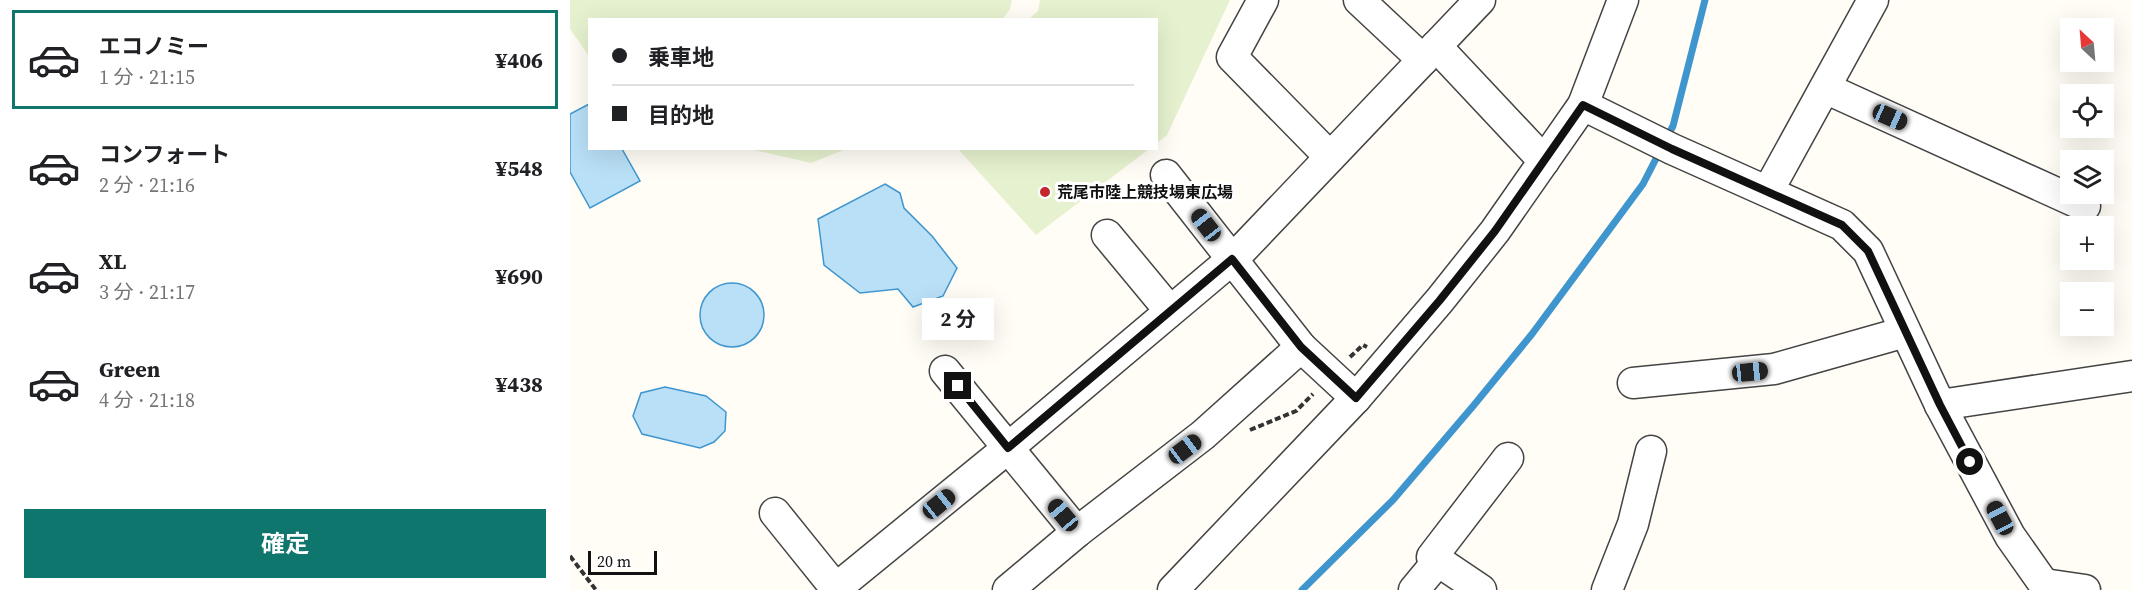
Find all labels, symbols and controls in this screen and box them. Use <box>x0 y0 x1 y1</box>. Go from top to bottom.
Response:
north arrow <box>2060 18 2114 72</box>
map controls <box>2060 18 2114 336</box>
text: エコノミー <box>99 31 209 61</box>
icon: car <box>27 33 81 87</box>
text: 乗車地 <box>648 42 714 72</box>
text: ¥406 <box>495 45 543 75</box>
text: 1 分 · 21:15 <box>99 63 195 91</box>
button: locate <box>2060 84 2114 138</box>
text: 目的地 <box>648 100 714 130</box>
car <box>1870 101 1910 133</box>
text: コンフォート <box>99 139 230 169</box>
icon: car <box>27 141 81 195</box>
button: layers <box>2060 150 2114 204</box>
text: ¥548 <box>495 153 543 183</box>
text: 2 分 · 21:16 <box>99 171 195 199</box>
place label: 荒尾市陸上競技場東広場 <box>1057 181 1233 203</box>
marker: 荒尾市陸上競技場東広場 <box>1038 185 1052 199</box>
car <box>1188 205 1224 245</box>
button: + <box>2060 216 2114 270</box>
text: XL <box>99 246 126 276</box>
icon: car <box>27 249 81 303</box>
text: ¥690 <box>495 261 543 291</box>
text: 3 分 · 21:17 <box>99 278 195 306</box>
button: − <box>2060 282 2114 336</box>
callout: 2 分 <box>922 299 994 341</box>
text: 2 分 <box>940 305 976 333</box>
text: Green <box>99 354 160 384</box>
icon: car <box>27 357 81 411</box>
car <box>1731 361 1769 383</box>
text: ¥438 <box>495 369 543 399</box>
route end <box>944 372 971 399</box>
text: 4 分 · 21:18 <box>99 386 195 414</box>
car <box>1165 431 1205 467</box>
route start <box>1956 448 1983 475</box>
car <box>919 486 959 522</box>
car <box>1045 495 1081 535</box>
car <box>1984 498 2016 538</box>
button: 確定 <box>24 509 546 578</box>
scale bar <box>588 548 657 576</box>
text: 20 m <box>597 550 631 572</box>

